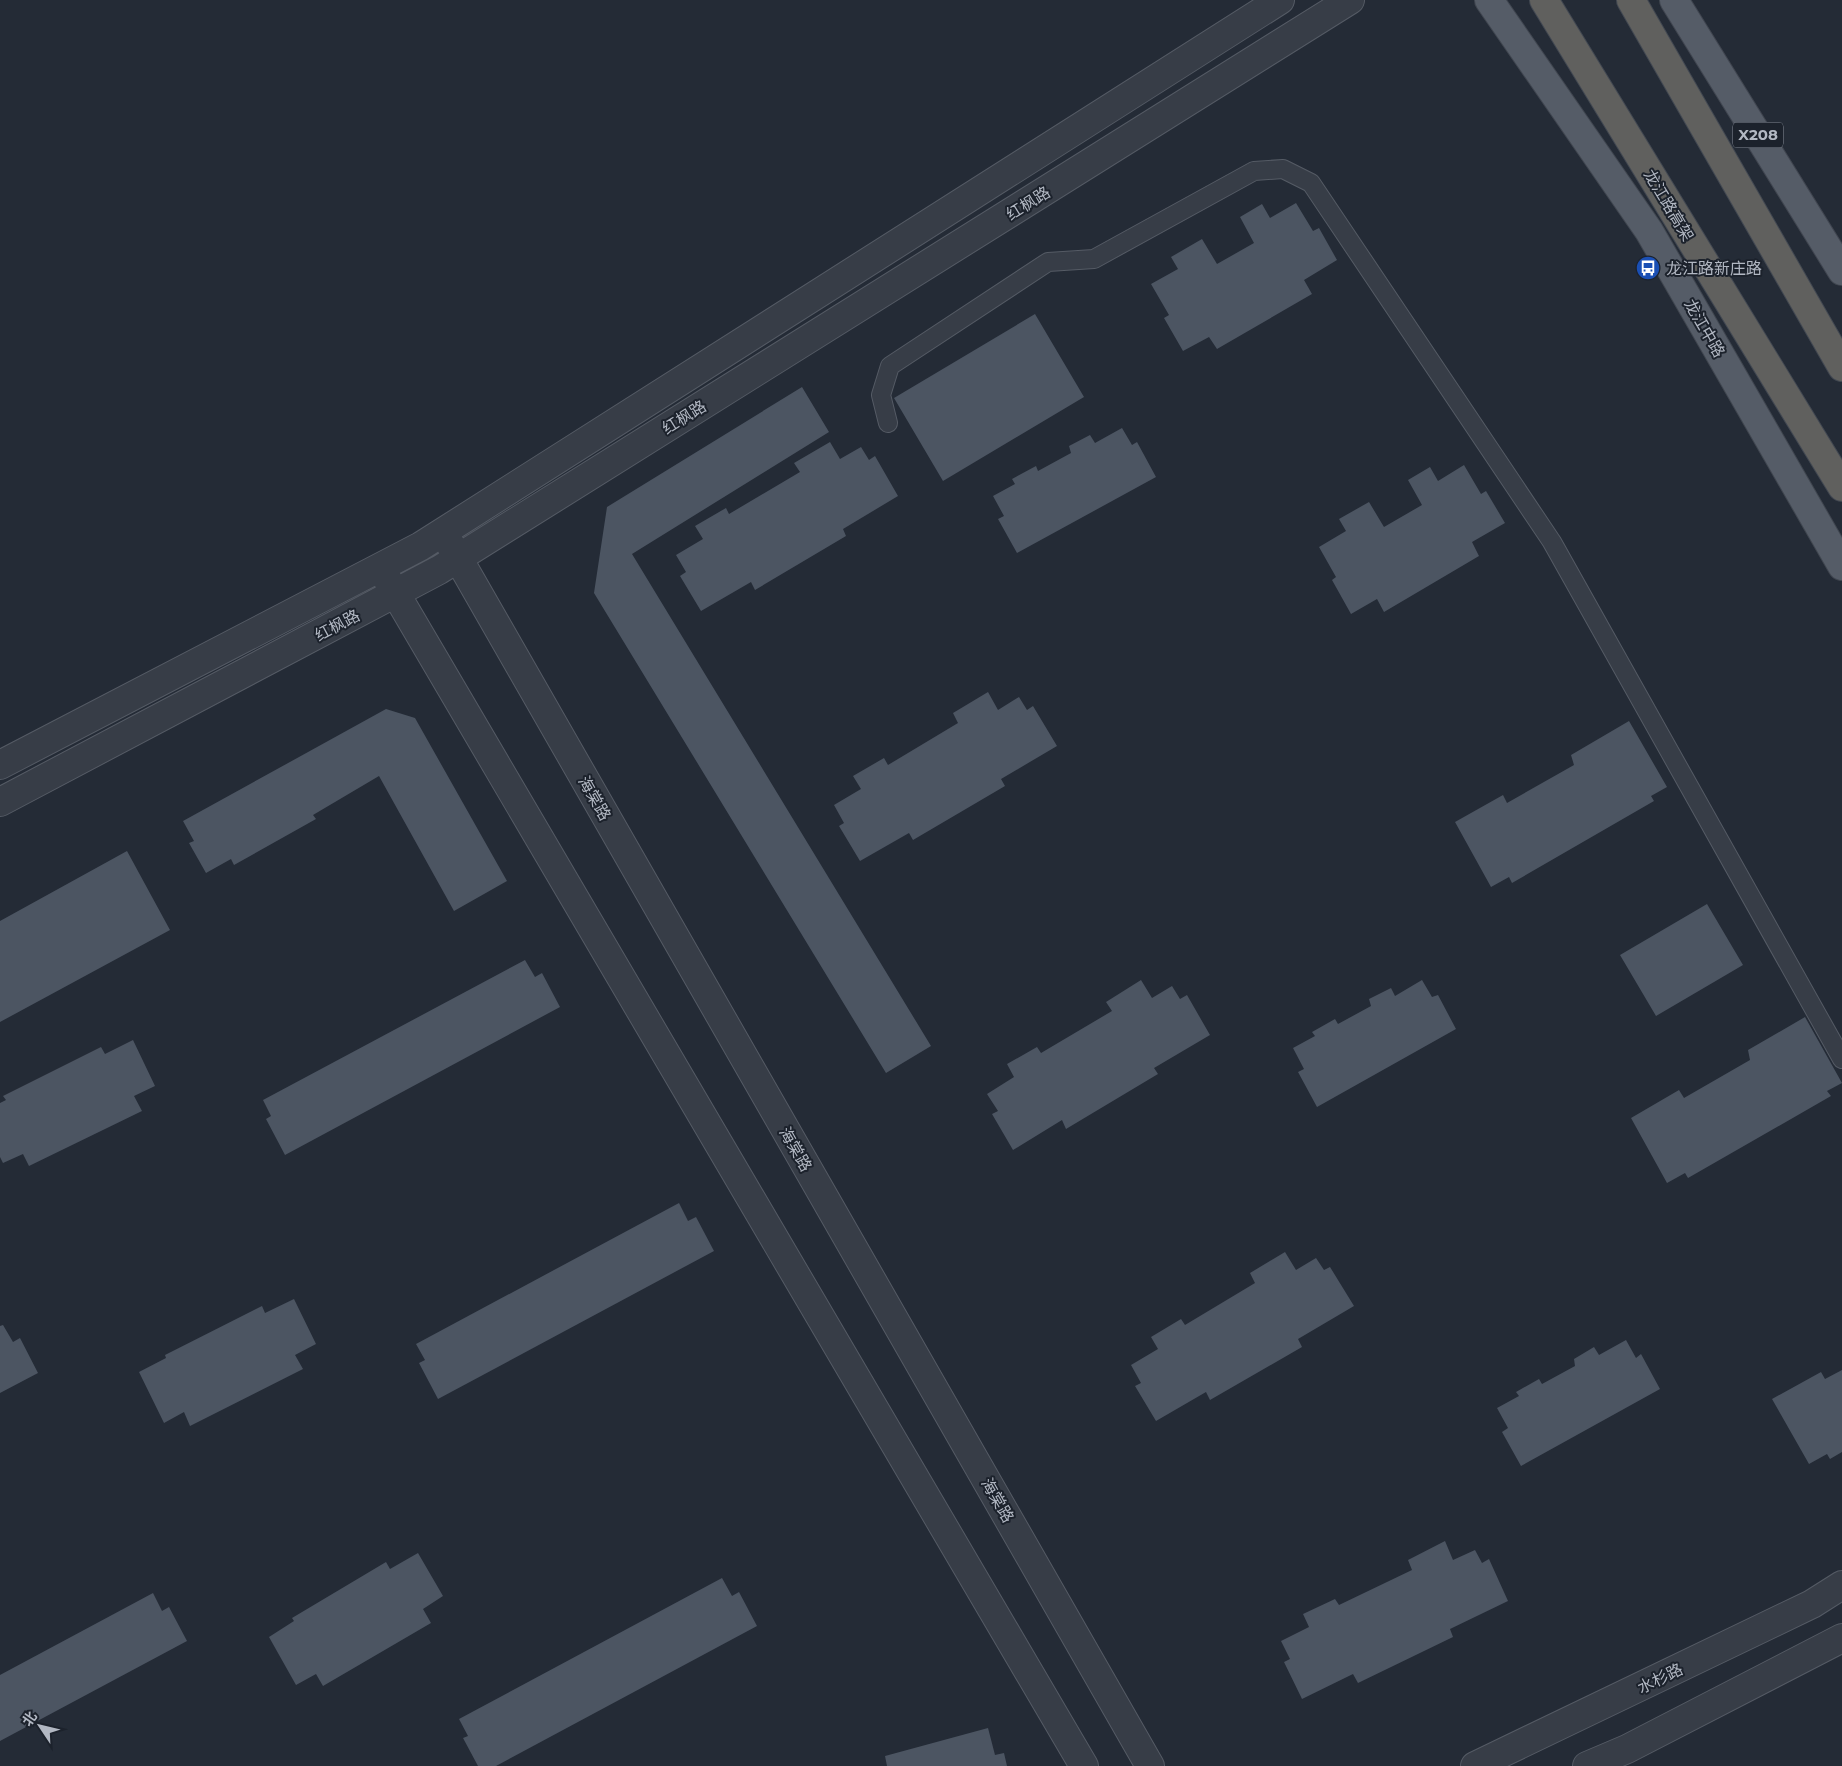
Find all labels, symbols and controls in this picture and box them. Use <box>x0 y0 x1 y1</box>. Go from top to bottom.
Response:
road number: X208 <box>1733 122 1783 148</box>
street label: 龙江路高架 <box>1640 166 1697 244</box>
street label: 红枫路 <box>1003 183 1054 224</box>
bus stop icon: 龙江路新庄路 <box>1635 255 1661 281</box>
place label: 龙江路新庄路 <box>1666 259 1762 278</box>
street label: 龙江中路 <box>1680 296 1729 361</box>
street label: 红枫路 <box>659 397 710 438</box>
street label: 红枫路 <box>312 606 363 645</box>
street label: 海棠路 <box>574 773 615 824</box>
street label: 海棠路 <box>775 1124 816 1175</box>
street label: 海棠路 <box>977 1475 1018 1526</box>
street label: 水杉路 <box>1634 1659 1686 1698</box>
north arrow <box>15 1701 65 1751</box>
text: 北 <box>18 1708 41 1729</box>

